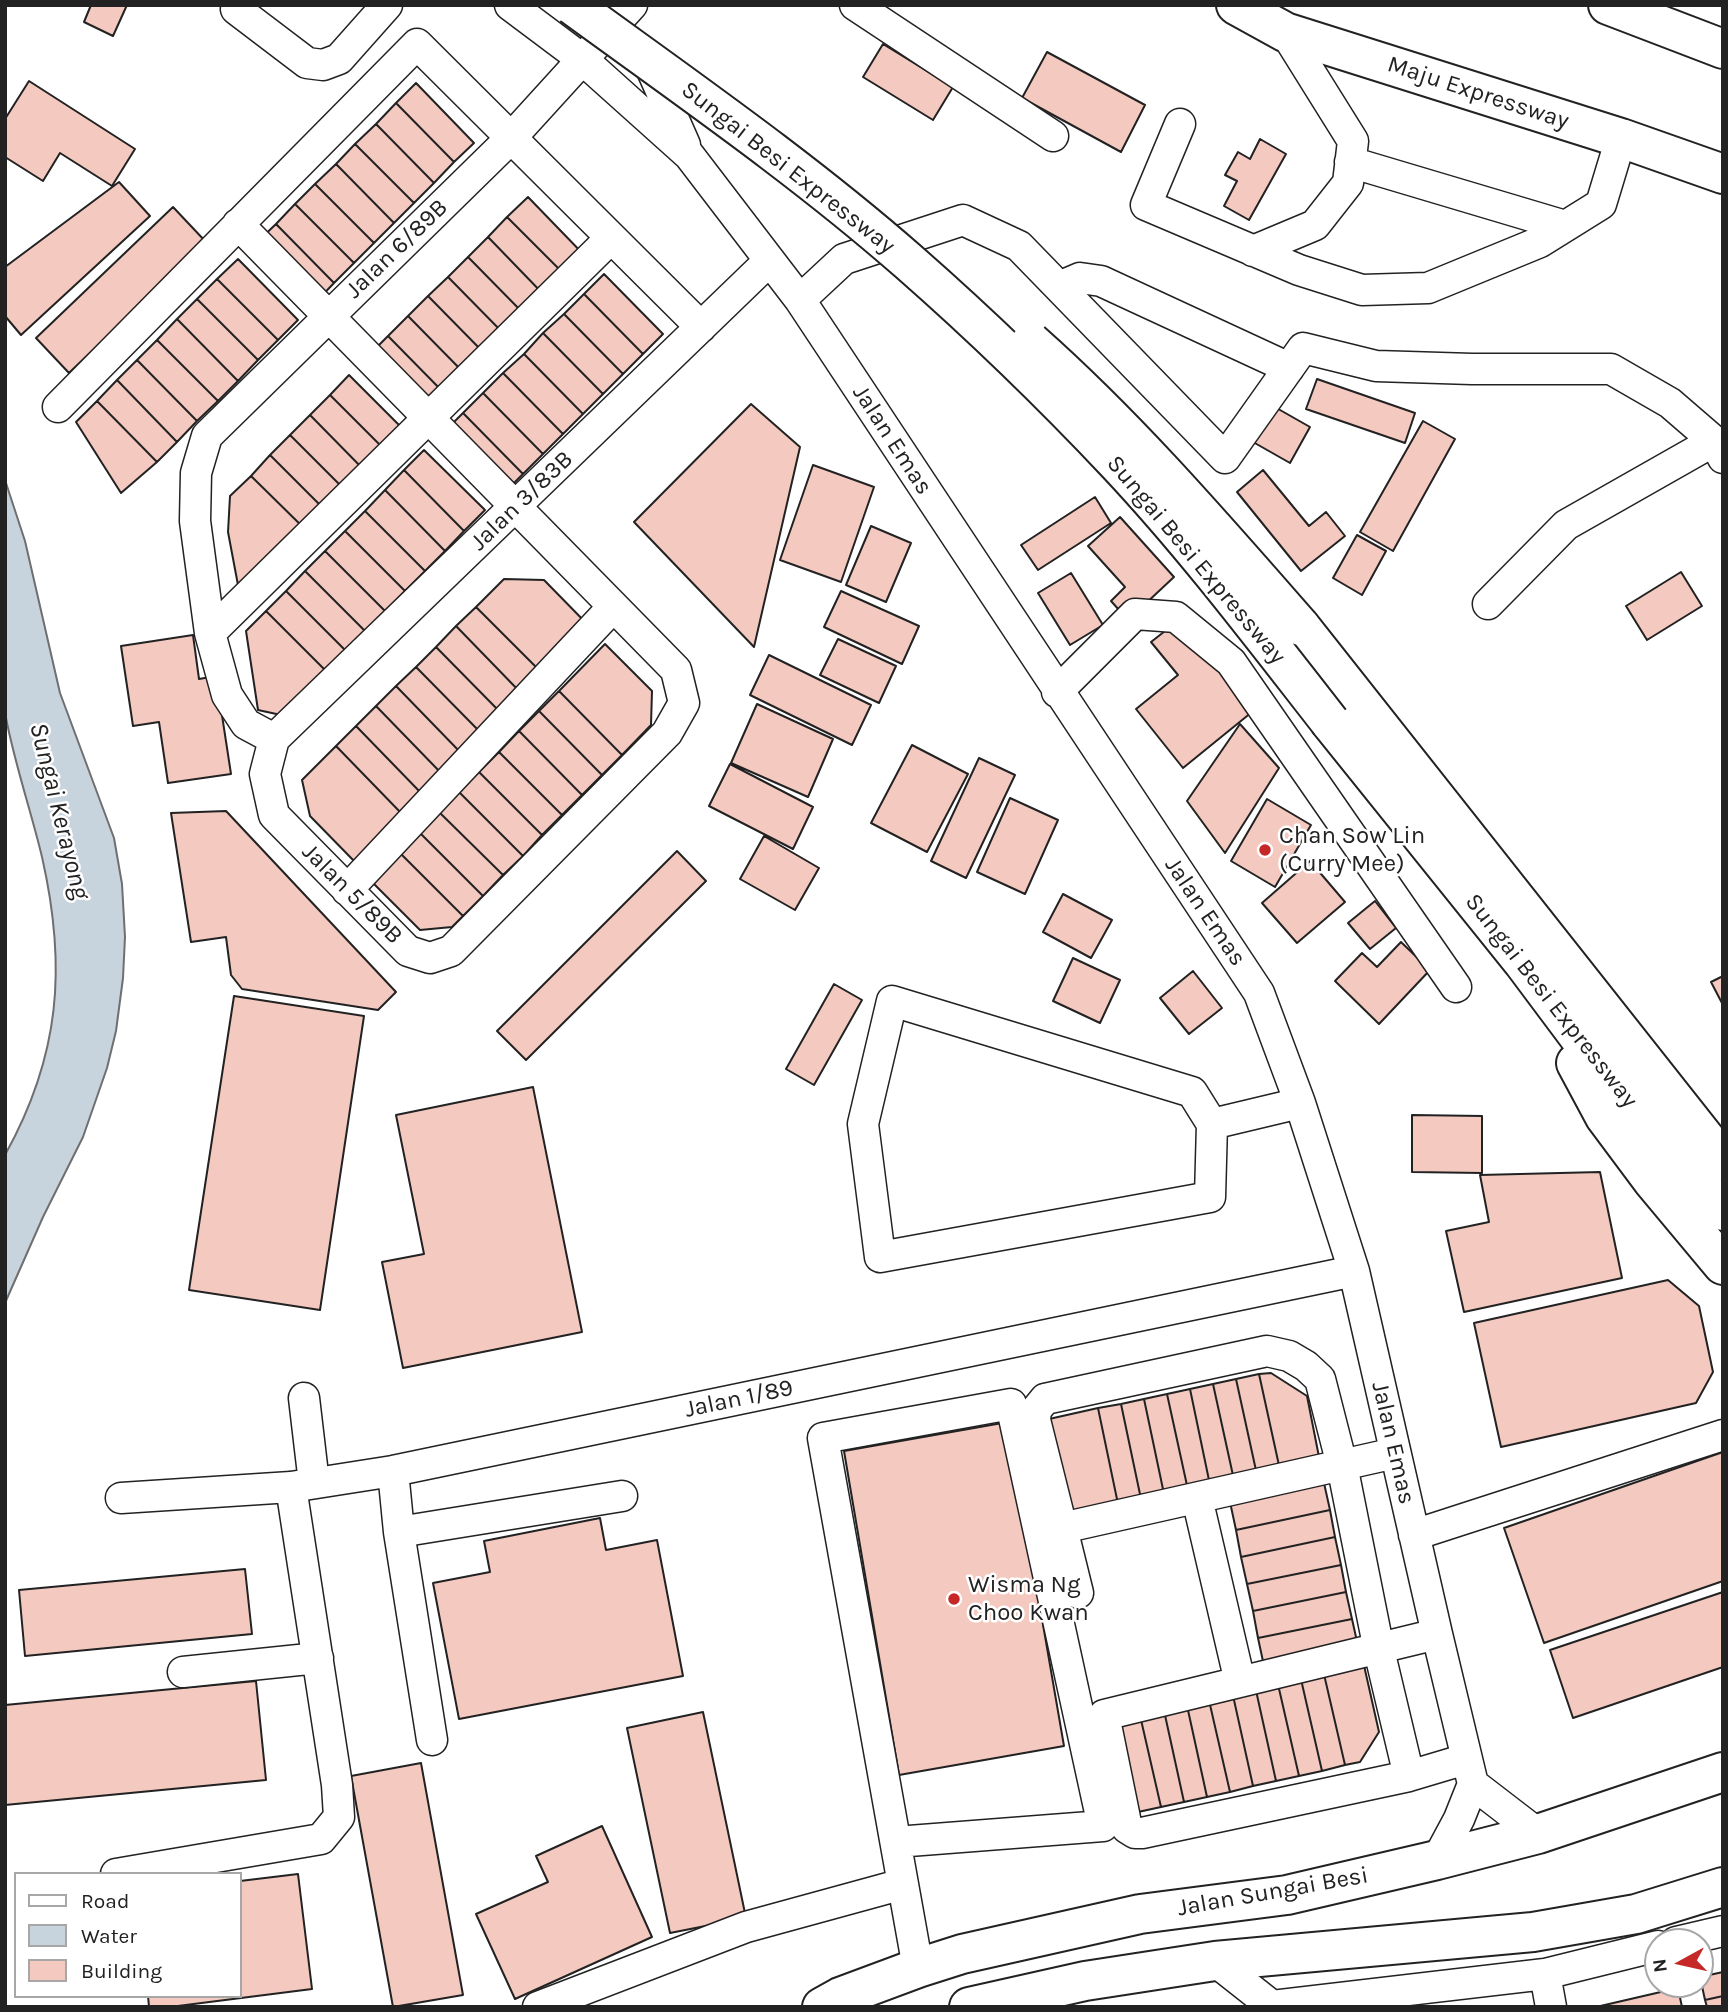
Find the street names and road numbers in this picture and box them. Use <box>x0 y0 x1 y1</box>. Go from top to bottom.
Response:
street label: Maju Expressway <box>1384 50 1572 136</box>
street label: Sungai Besi Expressway <box>675 75 901 261</box>
street label: Jalan 6/89B <box>340 193 454 305</box>
street label: Jalan Emas <box>846 380 938 500</box>
street label: Jalan 3/83B <box>465 445 579 557</box>
street label: Sungai Besi Expressway <box>1100 450 1292 670</box>
street label: Jalan 5/89B <box>296 838 408 950</box>
street label: Jalan Emas <box>1158 852 1252 972</box>
street label: Sungai Besi Expressway <box>1458 888 1644 1114</box>
street label: Jalan 1/89 <box>682 1373 796 1425</box>
street label: Jalan Emas <box>1365 1379 1421 1507</box>
street label: Jalan Sungai Besi <box>1175 1861 1371 1923</box>

